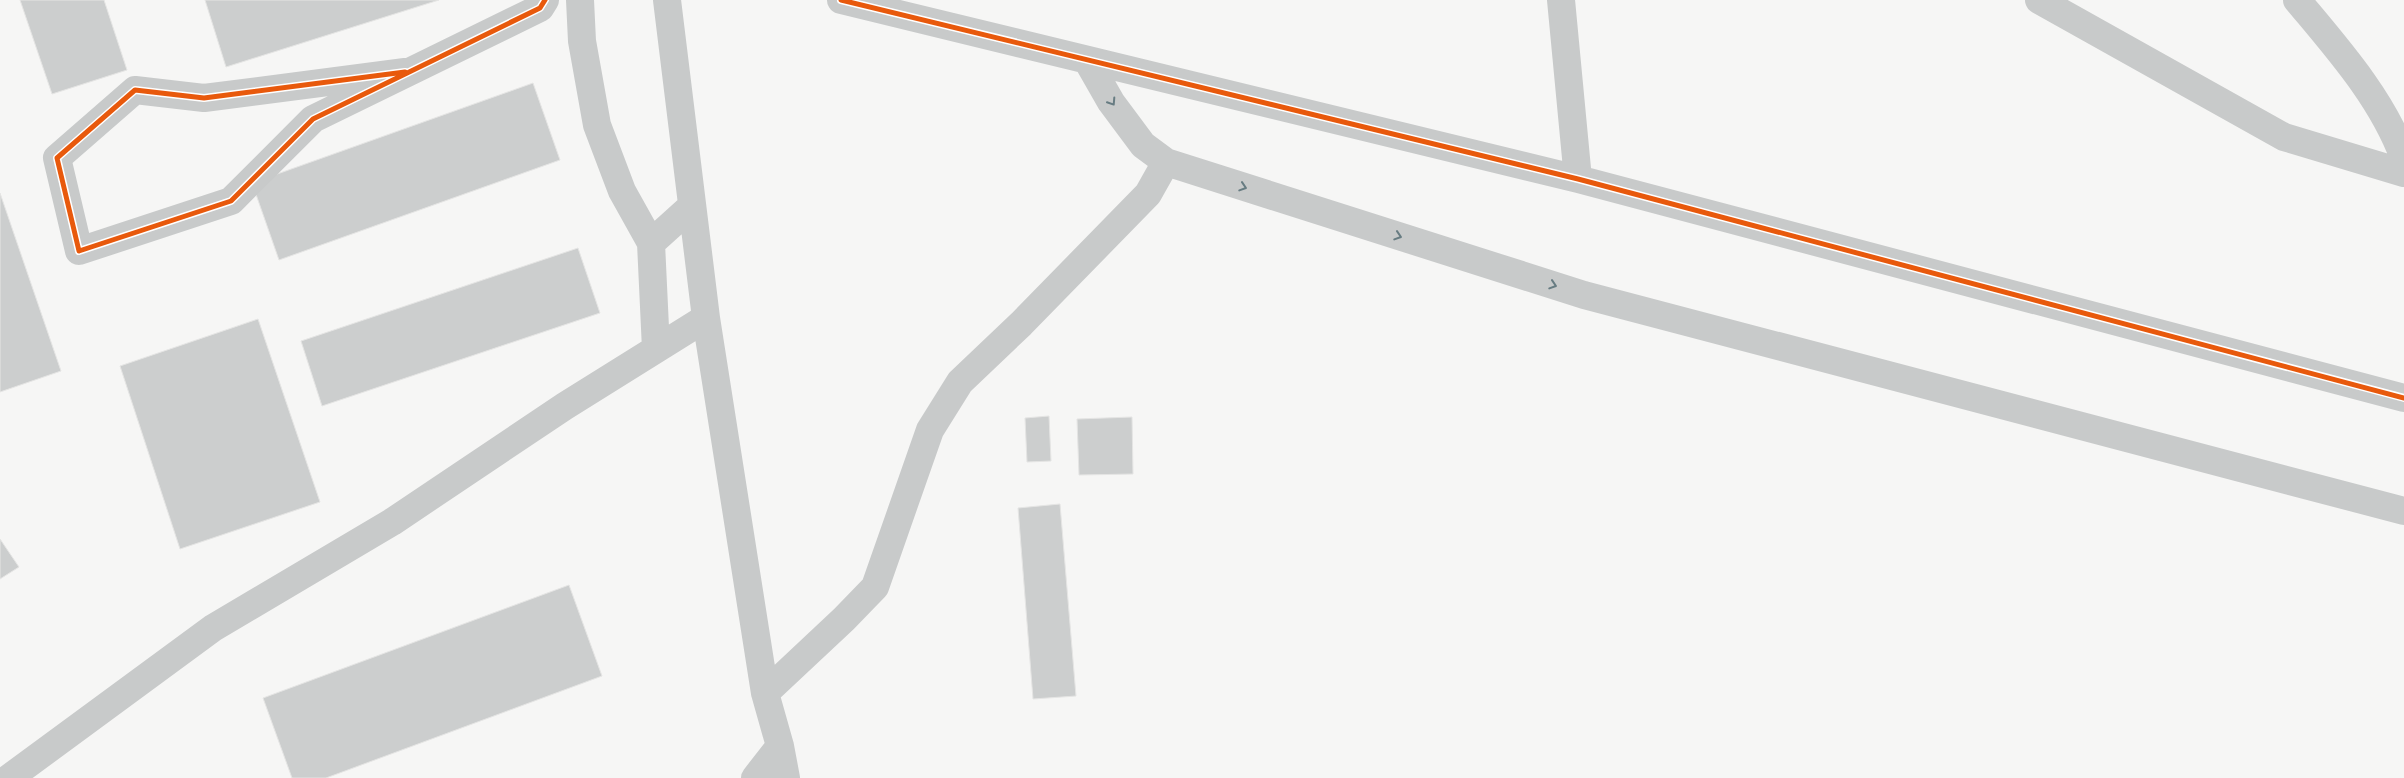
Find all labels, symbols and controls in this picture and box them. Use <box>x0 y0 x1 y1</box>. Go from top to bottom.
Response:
one-way arrow <box>1106 96 1115 106</box>
one-way arrow <box>1238 181 1247 191</box>
one-way arrow <box>1393 230 1401 240</box>
one-way arrow <box>1548 280 1556 290</box>

